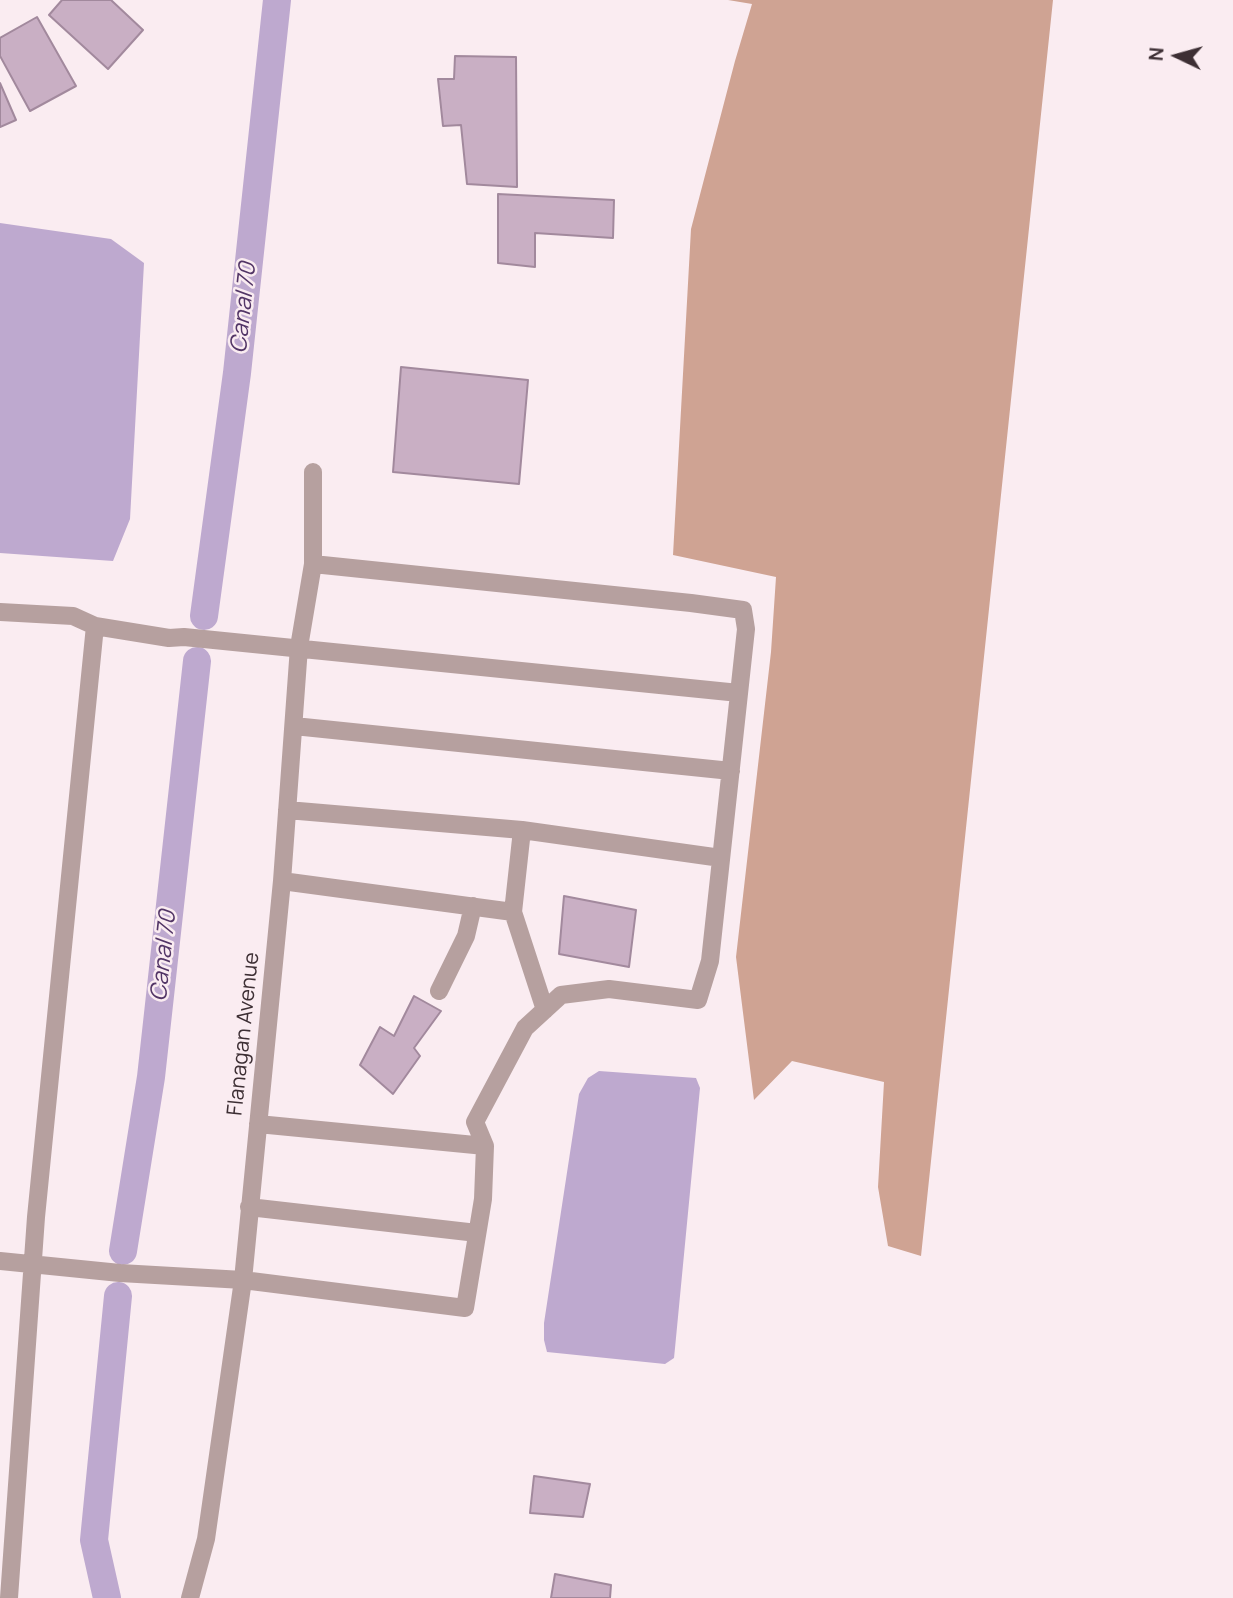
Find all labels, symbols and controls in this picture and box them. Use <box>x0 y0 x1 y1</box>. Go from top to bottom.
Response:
north arrow <box>1142 21 1212 91</box>
text: N <box>1143 46 1170 62</box>
water label: Canal 70 <box>226 261 262 355</box>
water label: Canal 70 <box>146 909 182 1003</box>
street label: Flanagan Avenue <box>223 951 265 1117</box>

